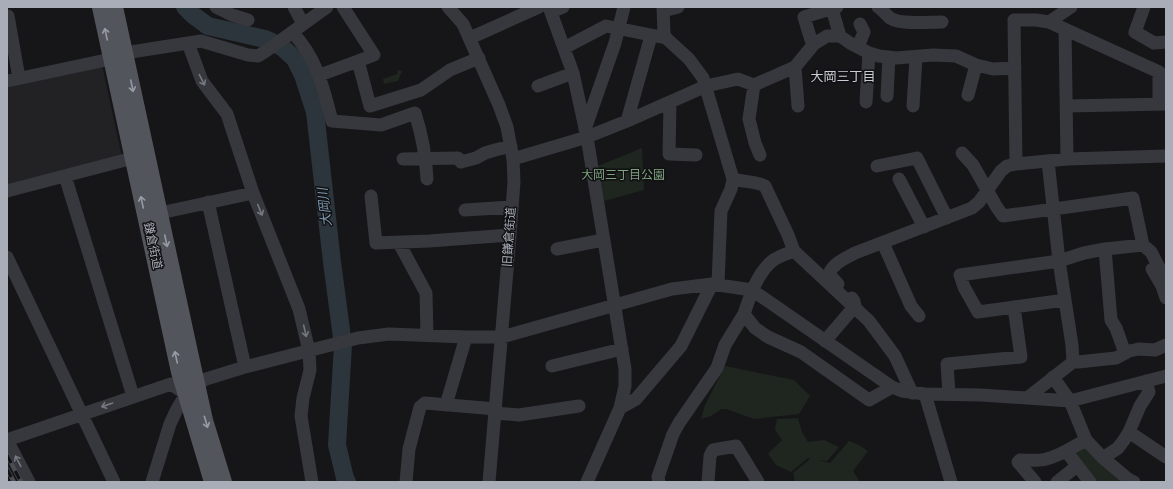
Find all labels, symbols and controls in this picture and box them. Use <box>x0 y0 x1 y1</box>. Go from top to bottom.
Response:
one-way arrow <box>102 28 110 41</box>
district label: 大岡三丁目 <box>810 70 876 86</box>
one-way arrow <box>199 73 206 85</box>
one-way arrow <box>129 79 137 92</box>
park label: 大岡三丁目公園 <box>581 168 665 184</box>
water label: 大岡川 <box>315 185 336 227</box>
one-way arrow <box>138 196 146 209</box>
one-way arrow <box>256 203 264 215</box>
street label: 旧鎌倉街道 <box>500 207 520 267</box>
street label: 鎌倉街道 <box>139 221 165 271</box>
one-way arrow <box>162 234 170 247</box>
one-way arrow <box>301 324 309 337</box>
one-way arrow <box>171 350 179 363</box>
one-way arrow <box>101 402 114 409</box>
one-way arrow <box>203 415 210 428</box>
one-way arrow <box>14 455 21 467</box>

